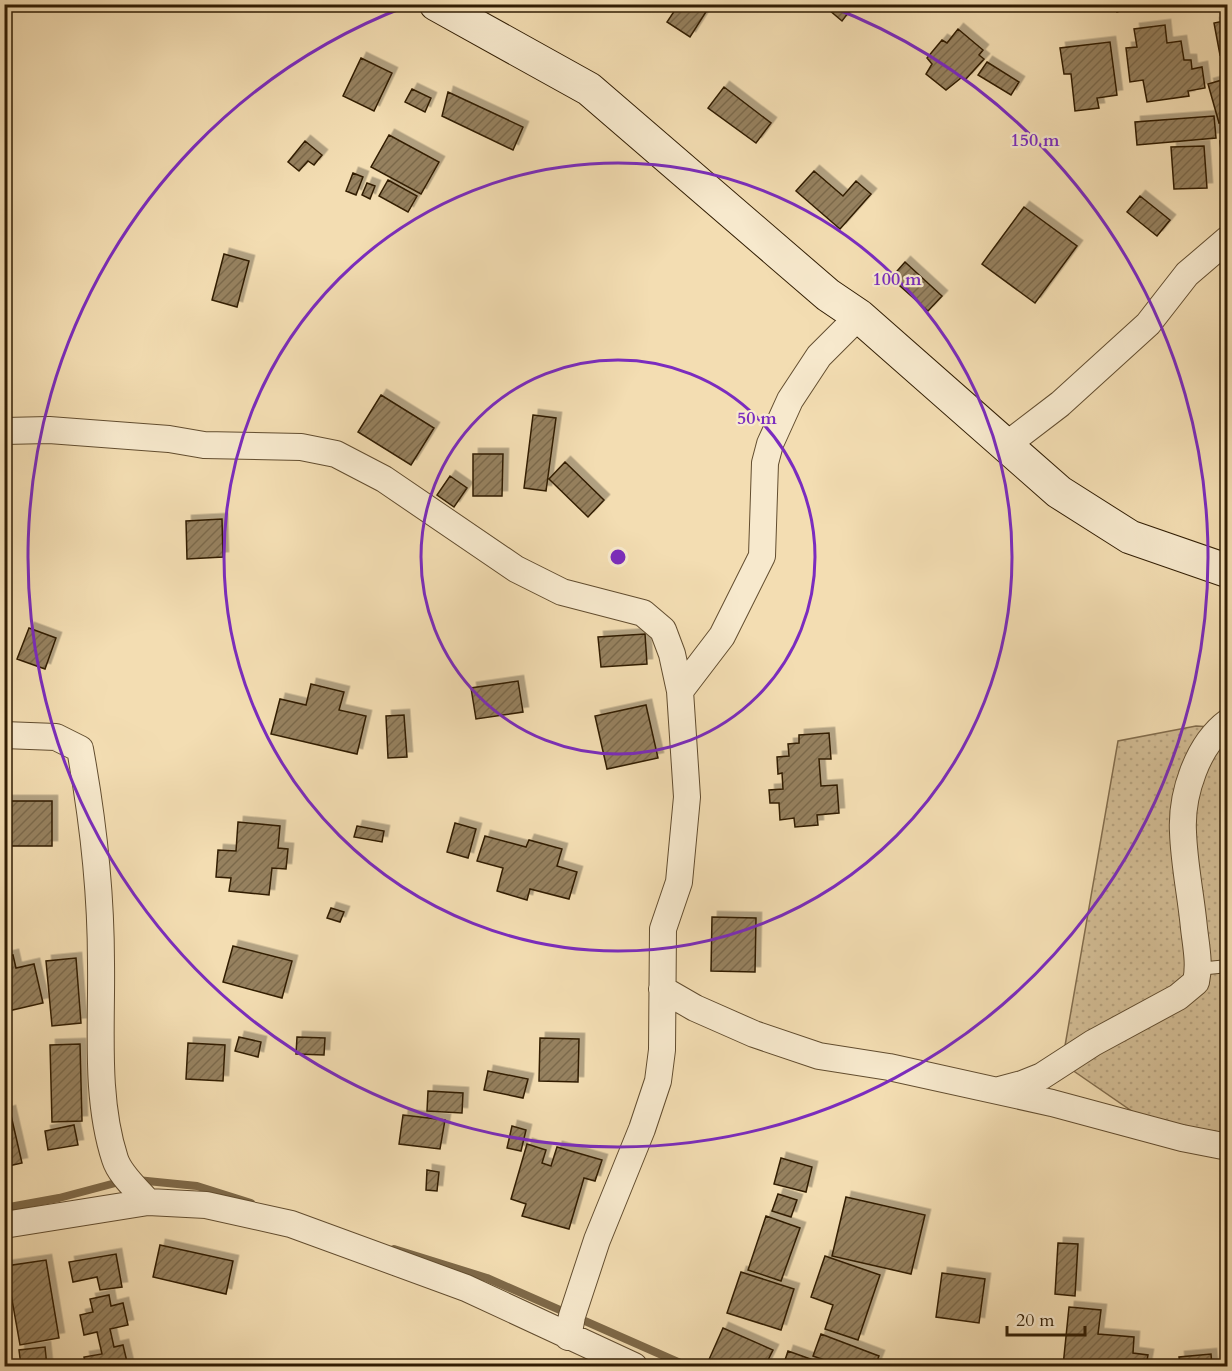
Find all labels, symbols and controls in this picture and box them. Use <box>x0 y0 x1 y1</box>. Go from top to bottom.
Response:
text: 150 m <box>1010 128 1060 153</box>
text: 100 m <box>872 267 922 292</box>
text: 50 m <box>737 406 777 431</box>
centre of rings <box>608 547 628 567</box>
scale bar <box>1007 1299 1085 1337</box>
text: 20 m <box>1016 1308 1055 1333</box>

